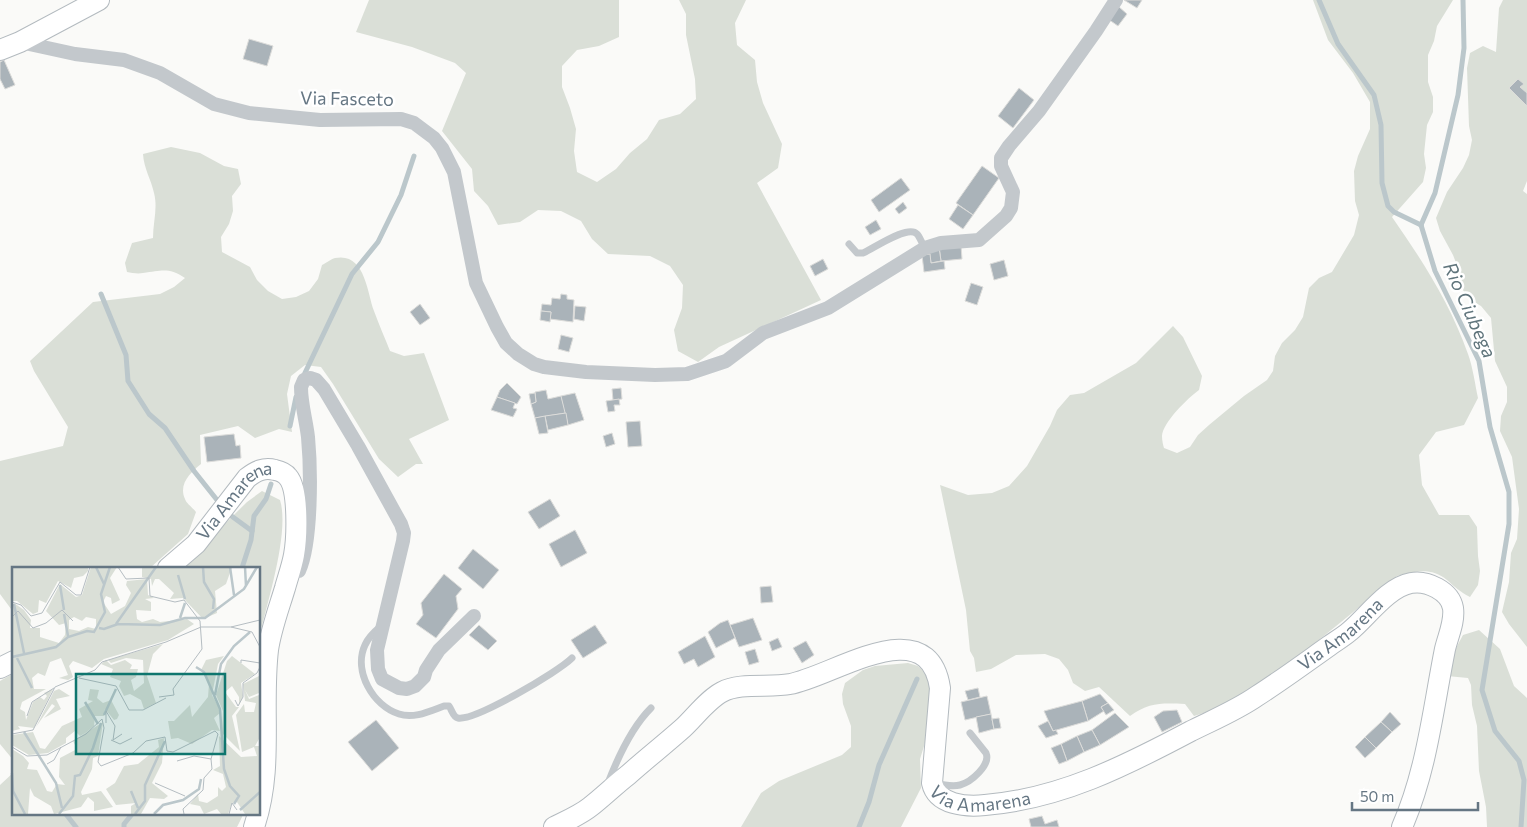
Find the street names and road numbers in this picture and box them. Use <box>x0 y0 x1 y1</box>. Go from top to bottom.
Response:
street label: Via Fasceto <box>300 86 394 110</box>
street label: Via Amarena <box>191 457 272 544</box>
street label: Via Amarena <box>1293 593 1387 675</box>
street label: Via Amarena <box>925 781 1033 816</box>

